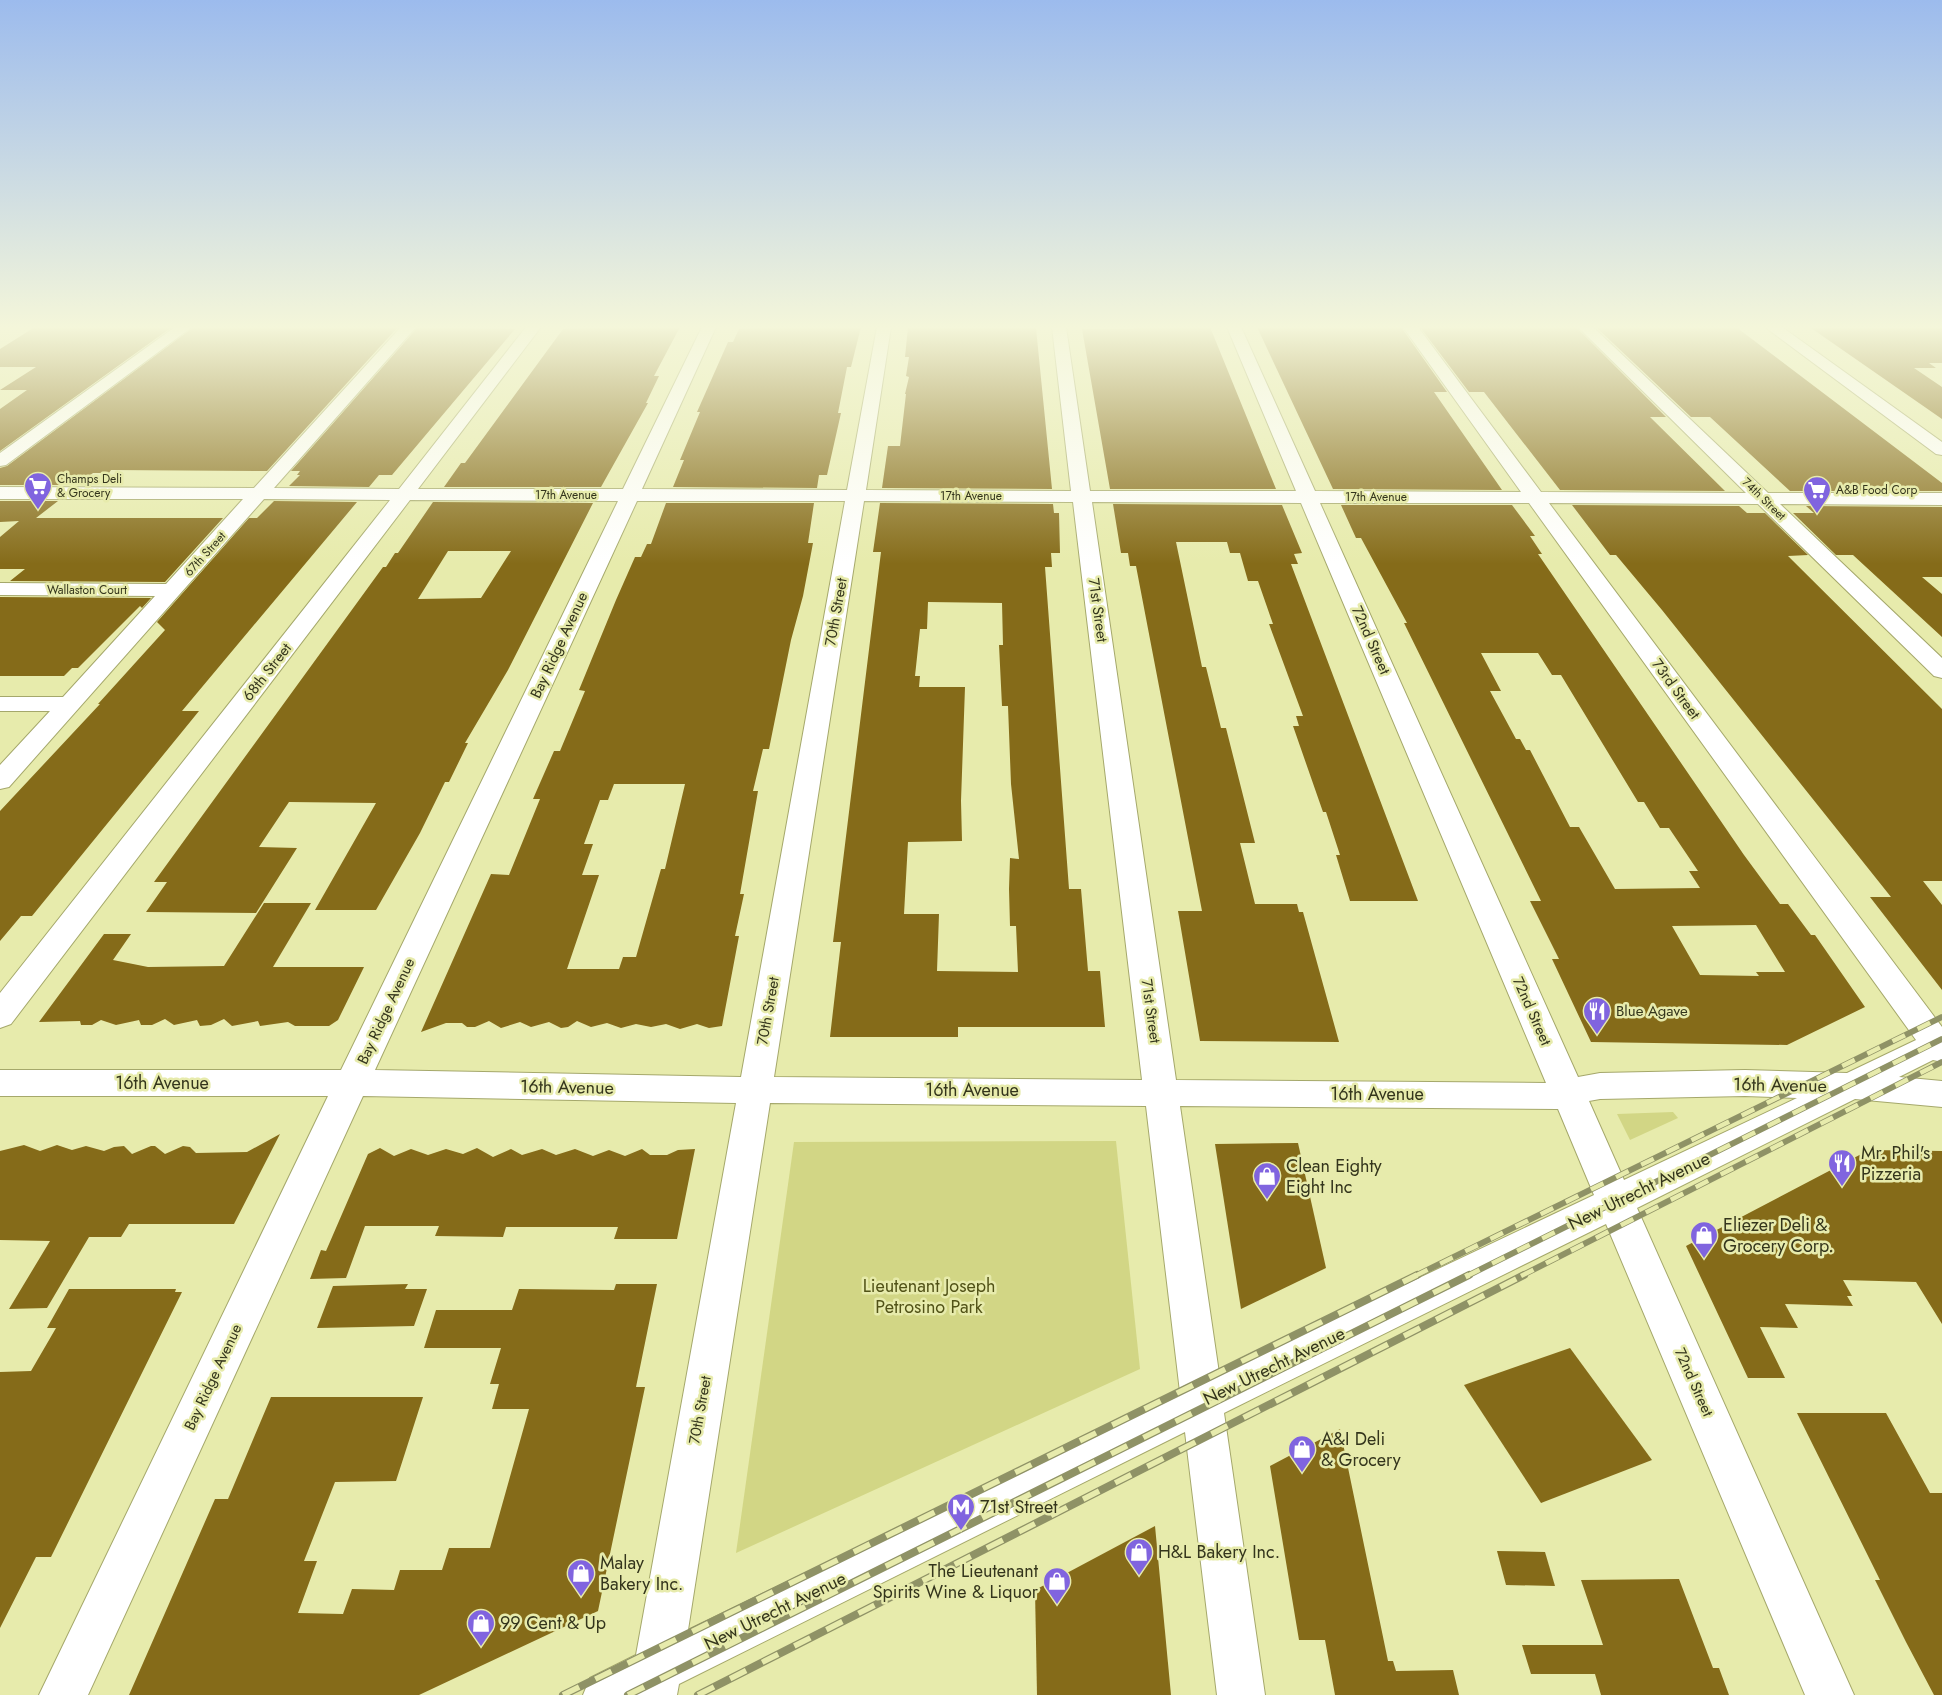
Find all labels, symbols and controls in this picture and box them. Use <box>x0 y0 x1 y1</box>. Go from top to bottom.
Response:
place label: Champs Deli & Grocery <box>57 470 122 502</box>
supermarket icon: Champs Deli & Grocery <box>23 471 53 510</box>
street label: 74th Street <box>1738 474 1790 525</box>
supermarket icon: A&B Food Corp <box>1802 475 1832 514</box>
place label: A&B Food Corp <box>1836 481 1917 499</box>
street label: 17th Avenue <box>535 486 597 504</box>
street label: 17th Avenue <box>940 487 1002 505</box>
street label: 17th Avenue <box>1345 488 1407 506</box>
street label: 67th Street <box>180 528 230 580</box>
street label: 70th Street <box>819 576 853 648</box>
street label: 71st Street <box>1083 577 1113 644</box>
street label: Wallaston Court <box>47 581 127 599</box>
street label: Bay Ridge Avenue <box>525 588 593 702</box>
street label: 72nd Street <box>1346 602 1396 678</box>
street label: 68th Street <box>237 638 297 706</box>
street label: 73rd Street <box>1647 654 1706 724</box>
street label: Bay Ridge Avenue <box>352 954 420 1068</box>
street label: 72nd Street <box>1507 973 1557 1049</box>
street label: 70th Street <box>751 975 785 1047</box>
street label: 71st Street <box>1136 978 1166 1045</box>
restaurant icon: Blue Agave <box>1582 996 1612 1035</box>
place label: Blue Agave <box>1616 1000 1688 1022</box>
street label: 16th Avenue <box>115 1070 209 1096</box>
street label: 16th Avenue <box>1733 1071 1827 1099</box>
street label: 16th Avenue <box>520 1073 614 1101</box>
street label: 16th Avenue <box>925 1077 1019 1103</box>
street label: 16th Avenue <box>1330 1081 1424 1107</box>
place label: Mr. Phil's Pizzeria <box>1861 1140 1930 1187</box>
street label: New Utrecht Avenue <box>1564 1145 1714 1237</box>
restaurant icon: Mr. Phil's Pizzeria <box>1827 1148 1857 1187</box>
place label: Clean Eighty Eight Inc <box>1286 1153 1382 1200</box>
shop icon: Clean Eighty Eight Inc <box>1252 1161 1282 1200</box>
place label: Eliezer Deli & Grocery Corp. <box>1723 1212 1834 1259</box>
shop icon: Eliezer Deli & Grocery Corp. <box>1689 1220 1719 1259</box>
park label: Lieutenant Joseph Petrosino Park <box>863 1273 995 1320</box>
street label: Bay Ridge Avenue <box>179 1320 247 1434</box>
street label: New Utrecht Avenue <box>1199 1320 1349 1412</box>
street label: 72nd Street <box>1669 1344 1719 1420</box>
street label: 70th Street <box>683 1374 717 1446</box>
place label: A&I Deli & Grocery <box>1321 1426 1401 1473</box>
shop icon: A&I Deli & Grocery <box>1287 1434 1317 1473</box>
metro station icon: 71st Street <box>946 1492 976 1531</box>
place label: 71st Street <box>980 1494 1058 1520</box>
shop icon: H&L Bakery Inc. <box>1124 1537 1154 1576</box>
place label: H&L Bakery Inc. <box>1158 1539 1280 1565</box>
place label: Malay Bakery Inc. <box>600 1550 684 1597</box>
shop icon: Malay Bakery Inc. <box>566 1558 596 1597</box>
place label: The Lieutenant Spirits Wine & Liquor <box>873 1558 1039 1605</box>
street label: New Utrecht Avenue <box>700 1565 850 1657</box>
shop icon: The Lieutenant Spirits Wine & Liquor <box>1042 1566 1072 1605</box>
shop icon: 99 Cent & Up <box>466 1608 496 1647</box>
place label: 99 Cent & Up <box>500 1610 606 1636</box>

